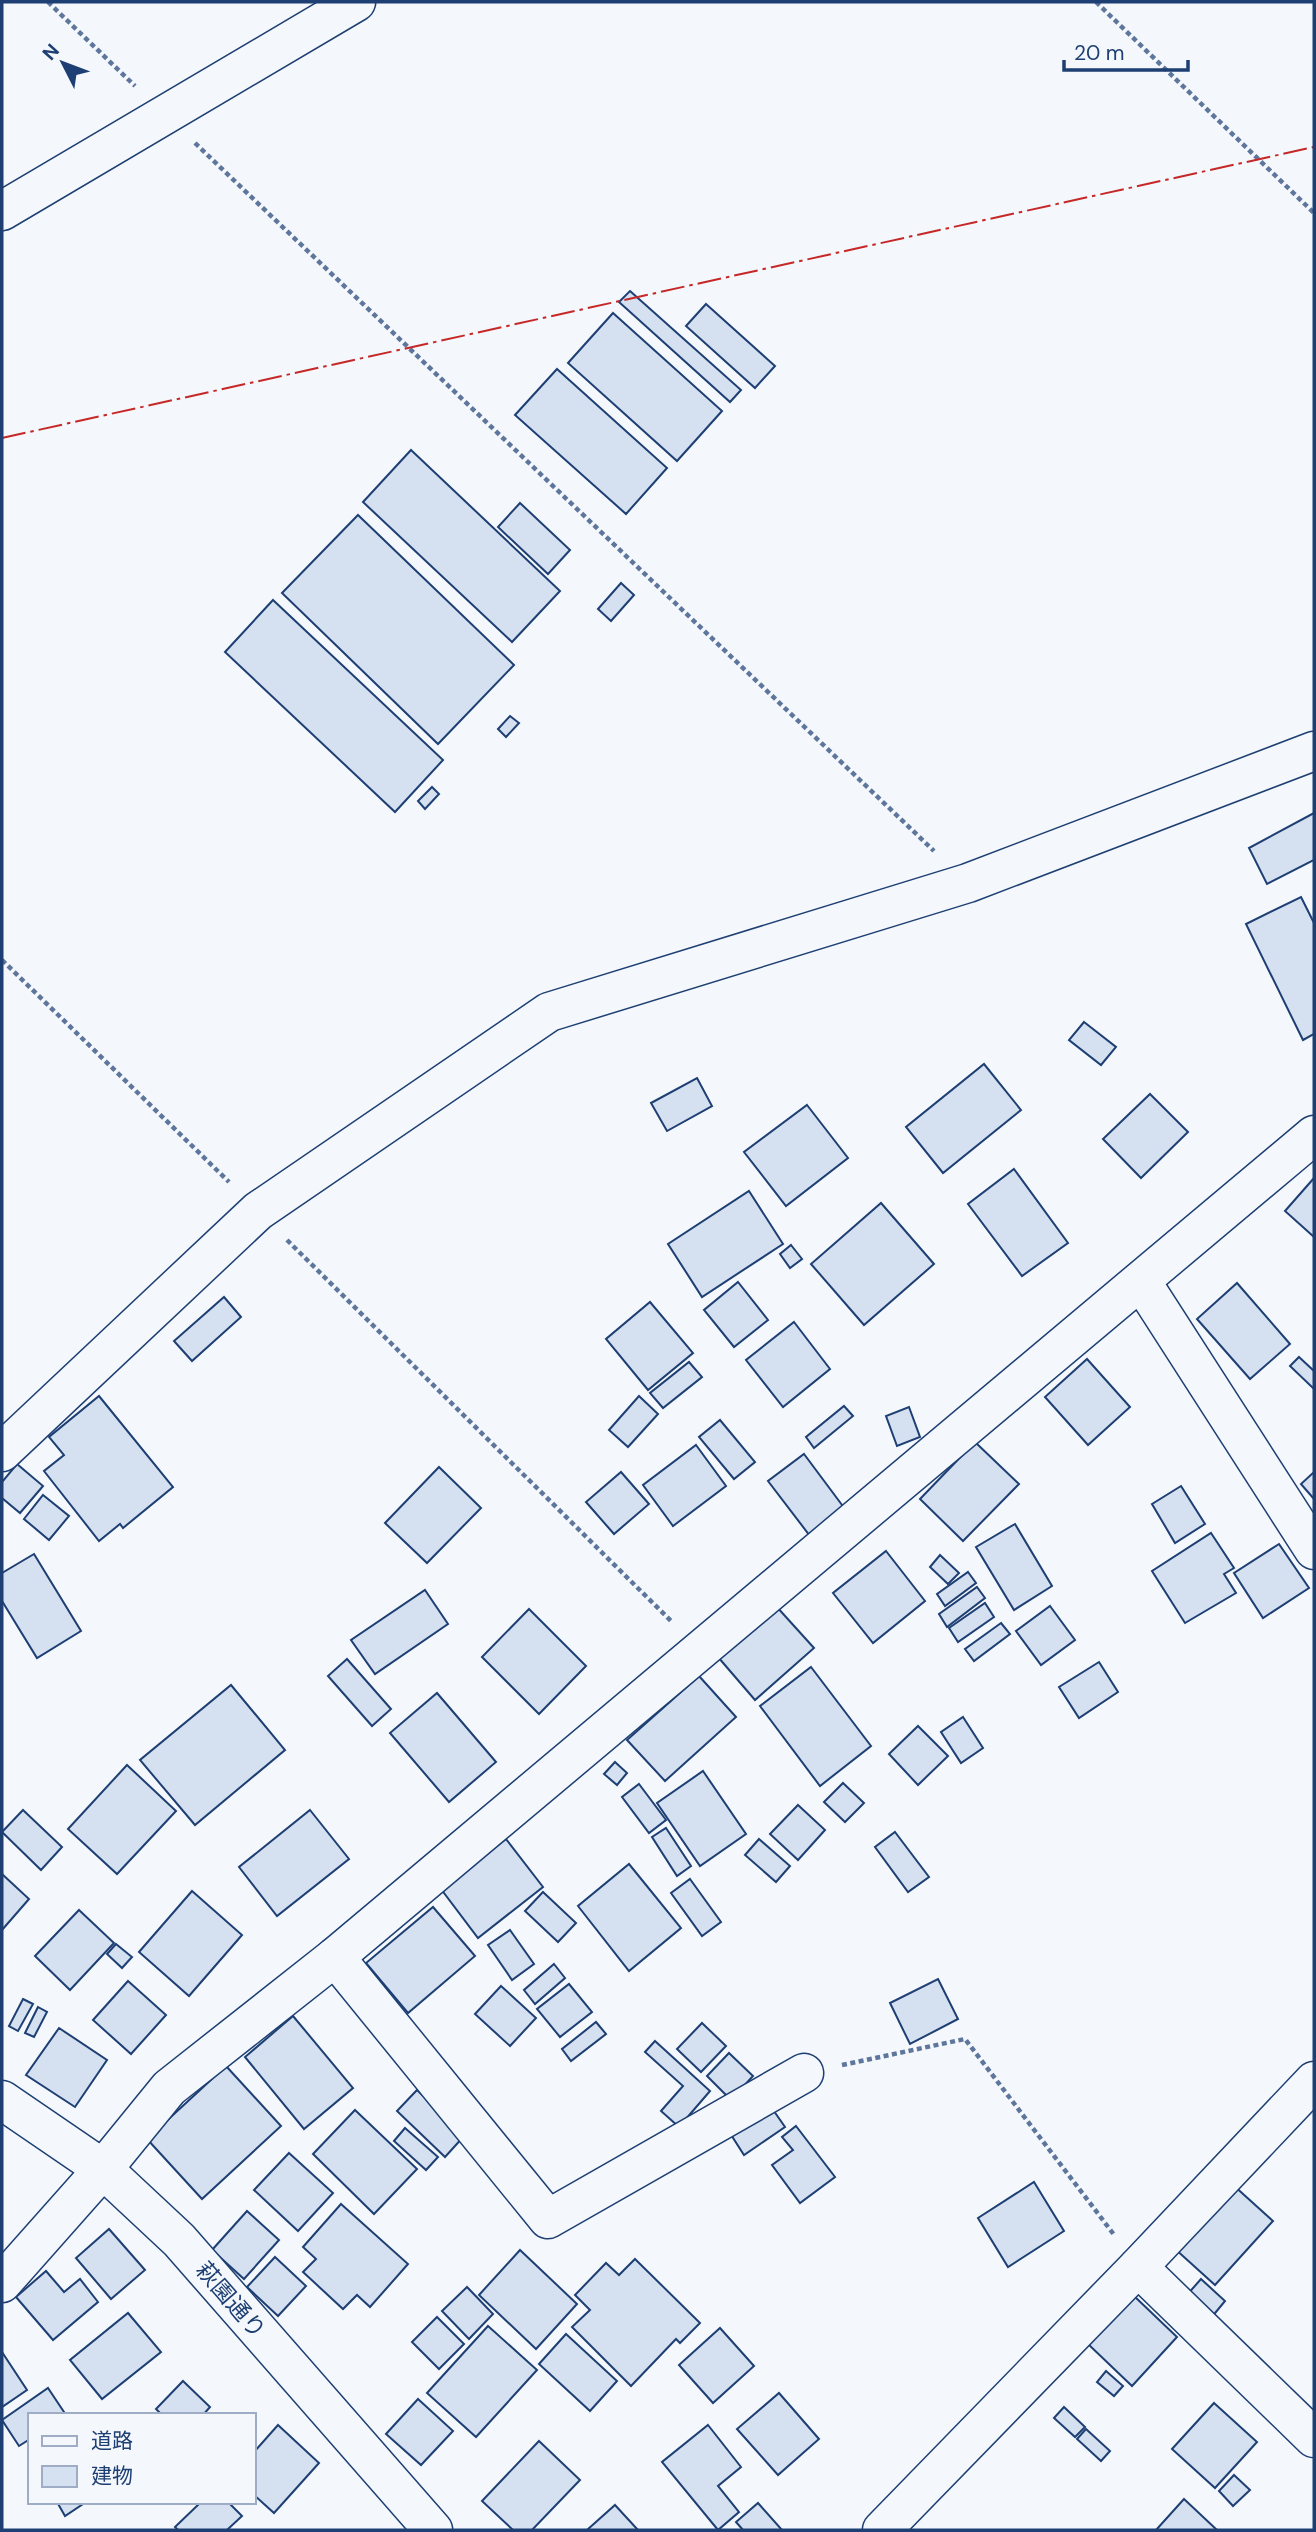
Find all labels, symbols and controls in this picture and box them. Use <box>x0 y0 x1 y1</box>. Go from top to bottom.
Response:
north arrow <box>28 28 98 98</box>
scale bar <box>1064 28 1188 72</box>
text: N <box>37 38 65 65</box>
text: 20 m <box>1074 39 1125 67</box>
street label: 萩園通り <box>190 2255 272 2345</box>
legend <box>28 2413 256 2504</box>
text: 道路 <box>91 2427 133 2455</box>
text: 建物 <box>91 2462 133 2490</box>

